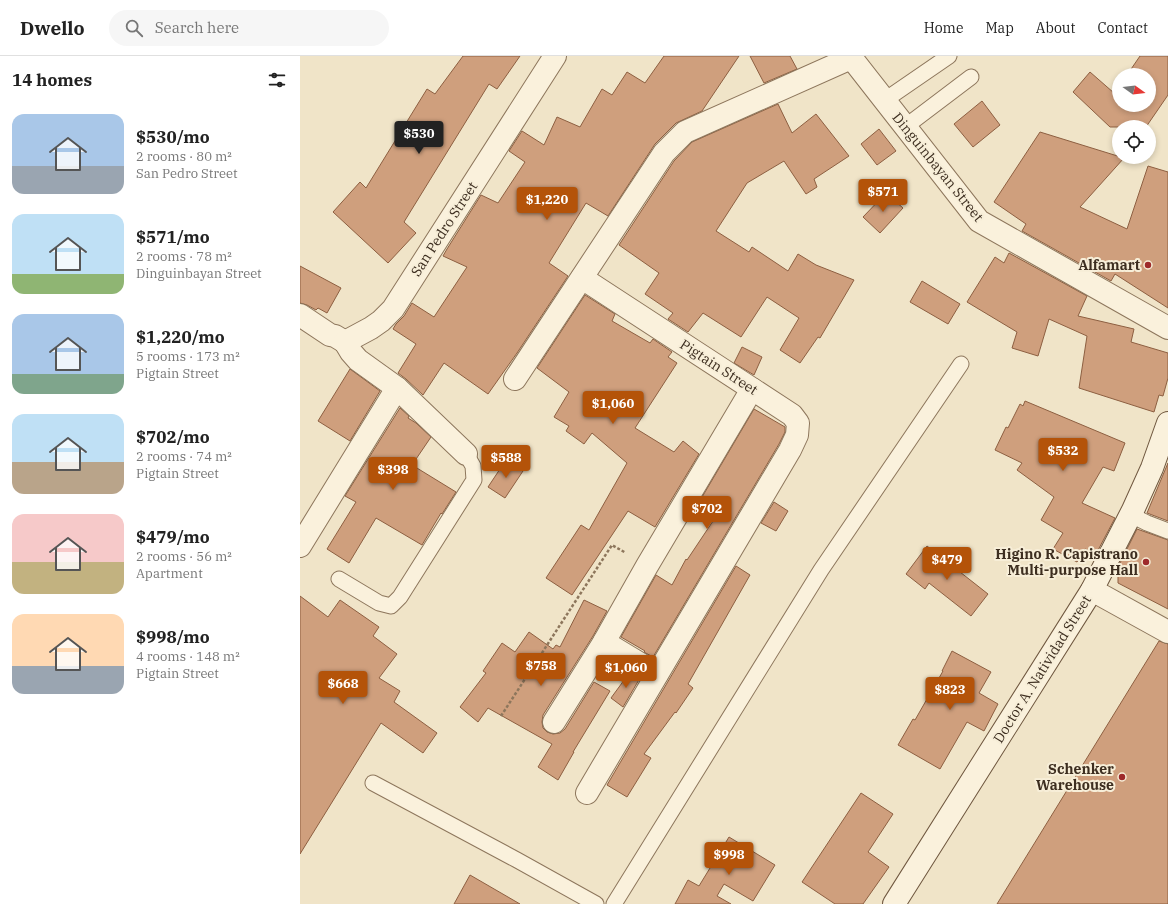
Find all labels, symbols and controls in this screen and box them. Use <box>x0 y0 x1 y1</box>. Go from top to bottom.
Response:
search box <box>109 10 389 46</box>
text: Dwello <box>20 16 85 40</box>
icon: search <box>123 17 145 39</box>
text: Search here <box>155 18 239 37</box>
text: Home <box>924 19 963 37</box>
text: Map <box>985 19 1014 37</box>
text: About <box>1036 19 1075 37</box>
text: Contact <box>1097 19 1148 37</box>
north arrow <box>1112 68 1156 112</box>
map controls <box>1112 68 1156 164</box>
text: 14 homes <box>12 69 92 91</box>
icon: filters <box>266 69 288 91</box>
street label: Dinguinbayan Street <box>888 109 988 225</box>
button: locate <box>1112 120 1156 164</box>
pin: $530 <box>395 121 443 155</box>
text: $530 <box>403 125 435 142</box>
text: $530/mo <box>136 126 210 148</box>
icon: home <box>44 130 92 178</box>
text: 2 rooms · 80 m² <box>136 148 232 165</box>
text: San Pedro Street <box>136 165 238 182</box>
street label: San Pedro Street <box>407 178 481 280</box>
pin: $571 <box>859 179 907 213</box>
text: $571 <box>867 183 899 200</box>
pin: $1,220 <box>514 187 580 221</box>
text: $1,220 <box>526 191 568 208</box>
text: $571/mo <box>136 226 210 248</box>
icon: home <box>44 230 92 278</box>
text: 2 rooms · 78 m² <box>136 248 232 265</box>
place label: Alfamart <box>1078 256 1140 274</box>
marker: Alfamart <box>1143 260 1153 270</box>
text: Dinguinbayan Street <box>136 265 262 282</box>
text: $1,220/mo <box>136 326 225 348</box>
icon: home <box>44 330 92 378</box>
street label: Pigtain Street <box>677 335 761 399</box>
text: 5 rooms · 173 m² <box>136 348 240 365</box>
text: Pigtain Street <box>136 365 219 382</box>
pin: $1,060 <box>580 391 646 425</box>
text: $1,060 <box>592 395 634 412</box>
text: $702/mo <box>136 426 210 448</box>
icon: home <box>44 430 92 478</box>
pin: $532 <box>1039 438 1087 472</box>
text: $532 <box>1047 442 1079 459</box>
pin: $588 <box>482 445 530 479</box>
text: 2 rooms · 74 m² <box>136 448 232 465</box>
text: $588 <box>490 449 522 466</box>
pin: $398 <box>369 457 417 491</box>
text: $398 <box>377 461 409 478</box>
text: Pigtain Street <box>136 465 219 482</box>
pin: $702 <box>683 496 731 530</box>
text: $702 <box>691 500 723 517</box>
text: $479/mo <box>136 526 210 548</box>
icon: home <box>44 530 92 578</box>
place label: Higino R. Capistrano Multi-purpose Hall <box>995 545 1138 579</box>
pin: $479 <box>923 547 971 581</box>
text: 2 rooms · 56 m² <box>136 548 232 565</box>
text: $479 <box>931 551 963 568</box>
marker: Higino R. Capistrano Multi-purpose Hall <box>1141 557 1151 567</box>
text: Apartment <box>136 565 203 582</box>
street label: Doctor A. Natividad Street <box>989 592 1095 746</box>
text: $998/mo <box>136 626 210 648</box>
icon: home <box>44 630 92 678</box>
text: 4 rooms · 148 m² <box>136 648 240 665</box>
pin: $758 <box>517 653 565 687</box>
pin: $1,060 <box>593 655 659 689</box>
text: $758 <box>525 657 557 674</box>
text: $1,060 <box>605 659 647 676</box>
text: Pigtain Street <box>136 665 219 682</box>
pin: $668 <box>319 671 367 705</box>
text: $668 <box>327 675 359 692</box>
pin: $823 <box>926 677 974 711</box>
text: $823 <box>934 681 966 698</box>
place label: Schenker Warehouse <box>1036 760 1114 794</box>
marker: Schenker Warehouse <box>1117 772 1127 782</box>
pin: $998 <box>705 842 753 876</box>
text: $998 <box>713 846 745 863</box>

